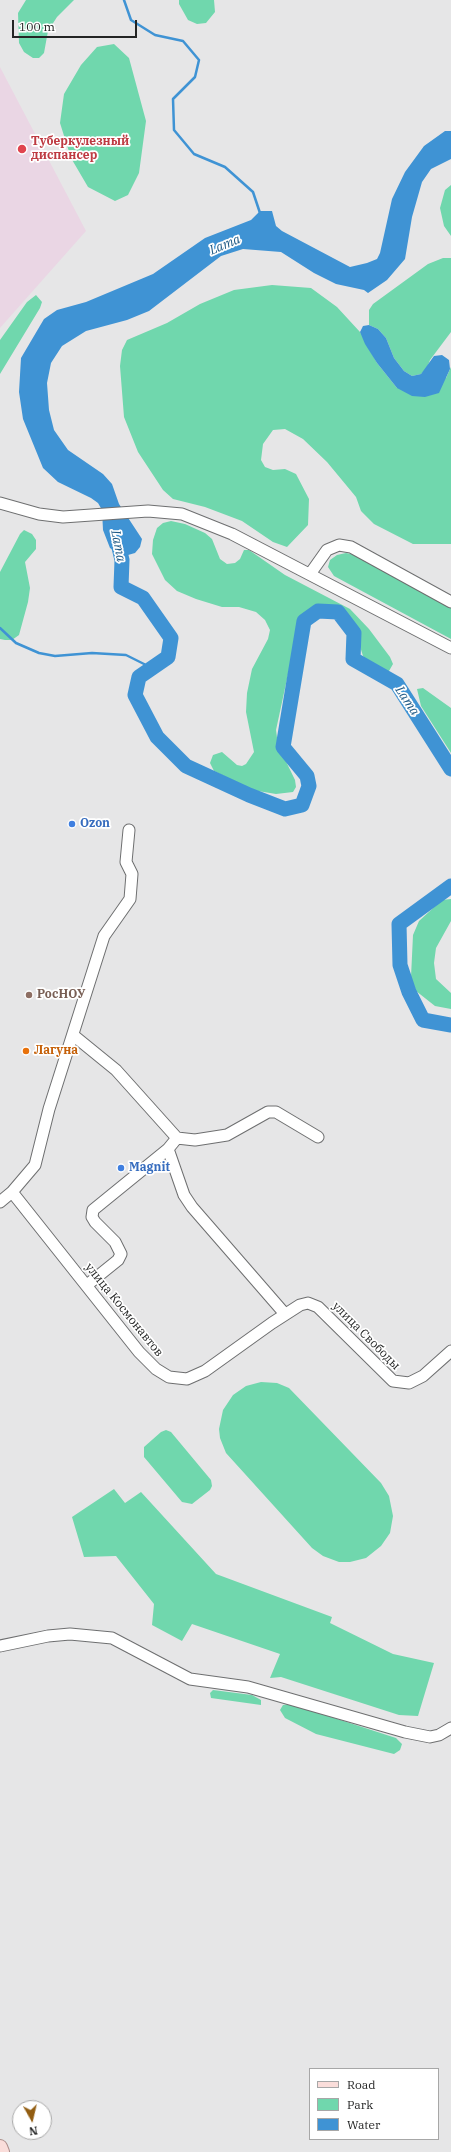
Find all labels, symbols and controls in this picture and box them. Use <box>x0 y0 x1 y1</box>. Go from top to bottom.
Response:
scale bar <box>14 12 139 38</box>
text: 100 m <box>19 19 55 34</box>
place label: Туберкулезный диспансер <box>31 135 129 163</box>
marker: Туберкулезный диспансер <box>16 143 28 155</box>
water label: Lama <box>207 232 243 258</box>
water label: Lama <box>107 529 129 563</box>
water label: Lama <box>392 683 422 719</box>
place label: Ozon <box>80 817 110 831</box>
marker: Ozon <box>67 819 77 829</box>
place label: РосНОУ <box>37 988 85 1002</box>
marker: РосНОУ <box>24 990 34 1000</box>
place label: Лагуна <box>34 1044 78 1058</box>
marker: Лагуна <box>21 1046 31 1056</box>
place label: Magnit <box>129 1161 170 1175</box>
marker: Magnit <box>116 1163 126 1173</box>
street label: улица Космонавтов <box>82 1260 166 1360</box>
street label: улица Свободы <box>329 1299 403 1373</box>
legend <box>309 2068 439 2140</box>
text: Road <box>347 2077 376 2092</box>
text: Park <box>347 2097 373 2112</box>
north arrow <box>12 2100 52 2140</box>
text: Water <box>347 2117 380 2132</box>
text: N <box>28 2123 39 2138</box>

